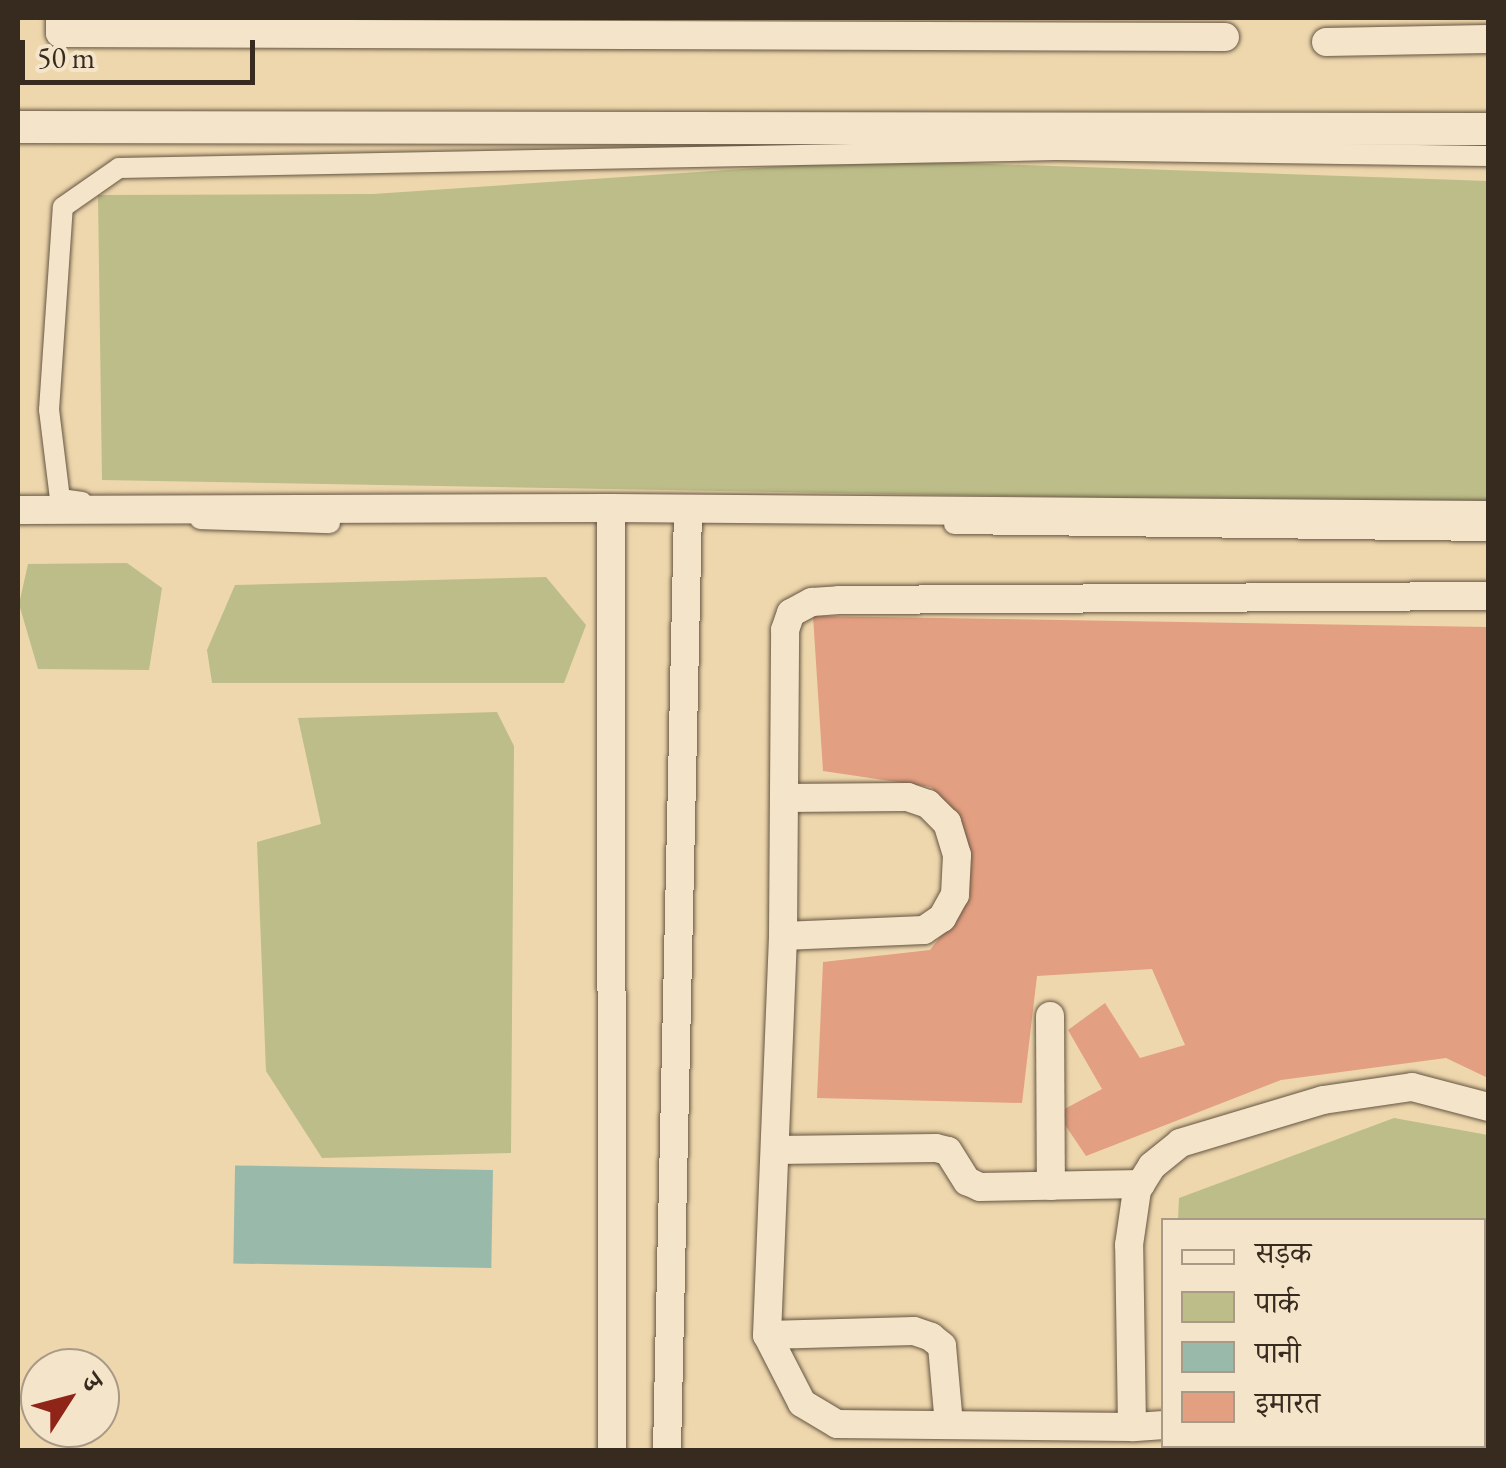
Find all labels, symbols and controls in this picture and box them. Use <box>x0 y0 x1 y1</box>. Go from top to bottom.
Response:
scale bar <box>25 20 260 82</box>
text: 50 m <box>37 38 95 77</box>
legend <box>1161 1218 1486 1448</box>
text: सड़क <box>1255 1233 1311 1272</box>
text: पार्क <box>1255 1283 1299 1322</box>
text: पानी <box>1255 1333 1301 1372</box>
north arrow <box>20 1348 120 1448</box>
text: उ <box>74 1365 111 1398</box>
text: इमारत <box>1255 1383 1320 1422</box>

